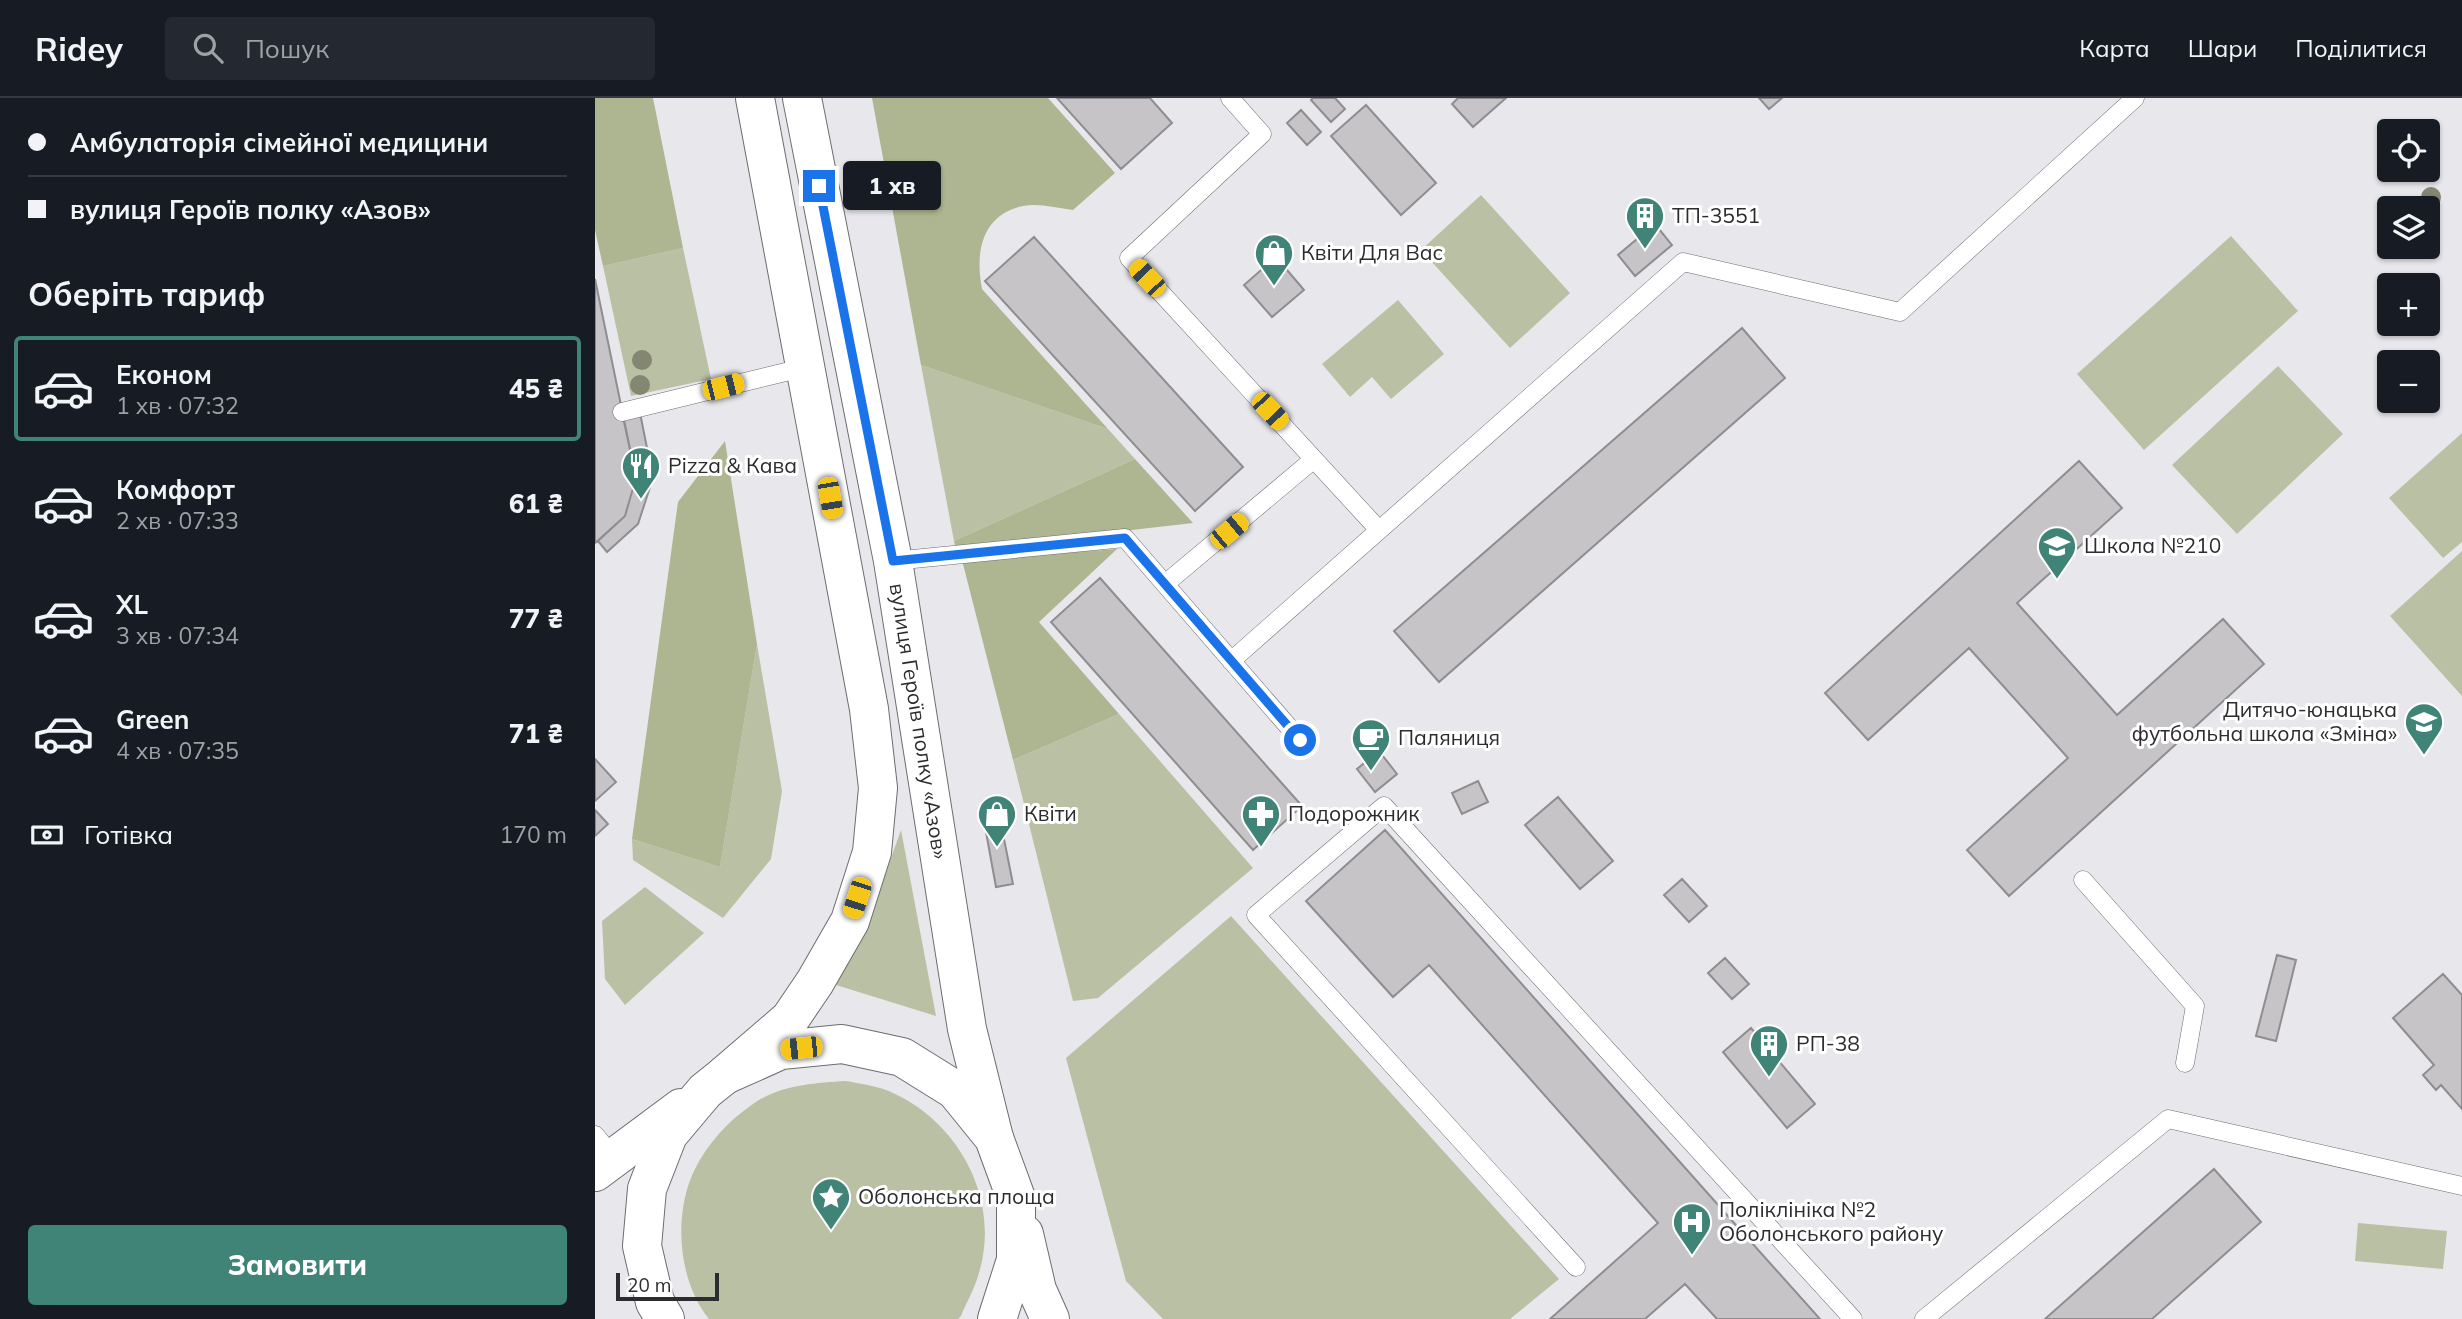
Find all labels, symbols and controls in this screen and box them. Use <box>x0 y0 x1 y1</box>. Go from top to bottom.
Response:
search box <box>165 17 655 80</box>
text: Ridey <box>35 28 123 69</box>
icon: search <box>189 29 227 67</box>
text: Пошук <box>245 32 329 65</box>
text: Карта <box>2079 33 2150 63</box>
text: Шари <box>2188 33 2257 63</box>
text: Поділитися <box>2295 33 2427 63</box>
map controls <box>2377 119 2440 413</box>
button: locate <box>2377 119 2440 182</box>
text: Амбулаторія сімейної медицини <box>70 126 488 159</box>
callout: 1 хв <box>843 162 941 210</box>
route end <box>803 170 835 202</box>
text: 1 хв <box>868 171 916 200</box>
text: вулиця Героїв полку «Азов» <box>70 193 431 226</box>
building icon: ТП-3551 <box>1624 195 1666 250</box>
button: layers <box>2377 196 2440 259</box>
place label: ТП-3551 <box>1672 202 1760 228</box>
shop icon: Квіти Для Вас <box>1253 232 1295 287</box>
place label: Квіти Для Вас <box>1301 239 1443 265</box>
car <box>1125 255 1170 301</box>
button: + <box>2377 273 2440 336</box>
text: Оберіть тариф <box>28 274 265 314</box>
button: − <box>2377 350 2440 413</box>
icon: car <box>32 357 95 420</box>
text: Економ <box>116 358 212 391</box>
text: 45 ₴ <box>509 372 563 405</box>
car <box>701 372 746 402</box>
car <box>1248 388 1293 434</box>
text: 1 хв · 07:32 <box>116 391 239 420</box>
restaurant icon: Pizza & Кава <box>620 445 662 500</box>
place label: Pizza & Кава <box>668 452 797 478</box>
icon: car <box>32 472 95 535</box>
text: Комфорт <box>116 473 235 506</box>
car <box>817 475 844 521</box>
text: 61 ₴ <box>509 487 563 520</box>
text: 2 хв · 07:33 <box>116 506 239 535</box>
car <box>1207 509 1252 553</box>
school or university icon: Школа №210 <box>2036 525 2078 580</box>
place label: Школа №210 <box>2084 532 2221 558</box>
street label: вулиця Героїв полку «Азов» <box>885 581 954 861</box>
icon: car <box>32 587 95 650</box>
text: XL <box>116 588 148 621</box>
text: 77 ₴ <box>509 602 563 635</box>
text: 3 хв · 07:34 <box>116 621 239 650</box>
place label: Дитячо-юнацька футбольна школа «Зміна» <box>2132 696 2397 746</box>
school or university icon: Дитячо-юнацька футбольна школа «Зміна» <box>2403 701 2445 756</box>
icon: car <box>32 702 95 765</box>
text: Green <box>116 703 189 736</box>
text: 71 ₴ <box>509 717 563 750</box>
cafe icon: Паляниця <box>1350 717 1392 772</box>
route start <box>1284 724 1316 756</box>
place label: Паляниця <box>1398 724 1500 750</box>
text: 4 хв · 07:35 <box>116 736 239 765</box>
shop icon: Квіти <box>976 793 1018 848</box>
pharmacy icon: Подорожник <box>1240 793 1282 848</box>
place label: Квіти <box>1024 800 1077 826</box>
place label: Подорожник <box>1288 800 1420 826</box>
icon: cash <box>28 816 66 854</box>
text: Готівка <box>84 818 173 851</box>
text: 170 m <box>499 820 567 849</box>
car <box>841 875 874 921</box>
building icon: РП-38 <box>1748 1023 1790 1078</box>
place label: РП-38 <box>1796 1030 1860 1056</box>
car <box>780 1035 823 1061</box>
place icon: Оболонська площа <box>810 1176 852 1231</box>
place label: Оболонська площа <box>858 1183 1055 1209</box>
place label: Поліклініка №2 Оболонського району <box>1719 1196 1943 1246</box>
hospital icon: Поліклініка №2 Оболонського району <box>1671 1201 1713 1256</box>
button: Замовити <box>28 1225 567 1305</box>
scale bar <box>616 1270 719 1302</box>
text: 20 m <box>627 1273 671 1297</box>

